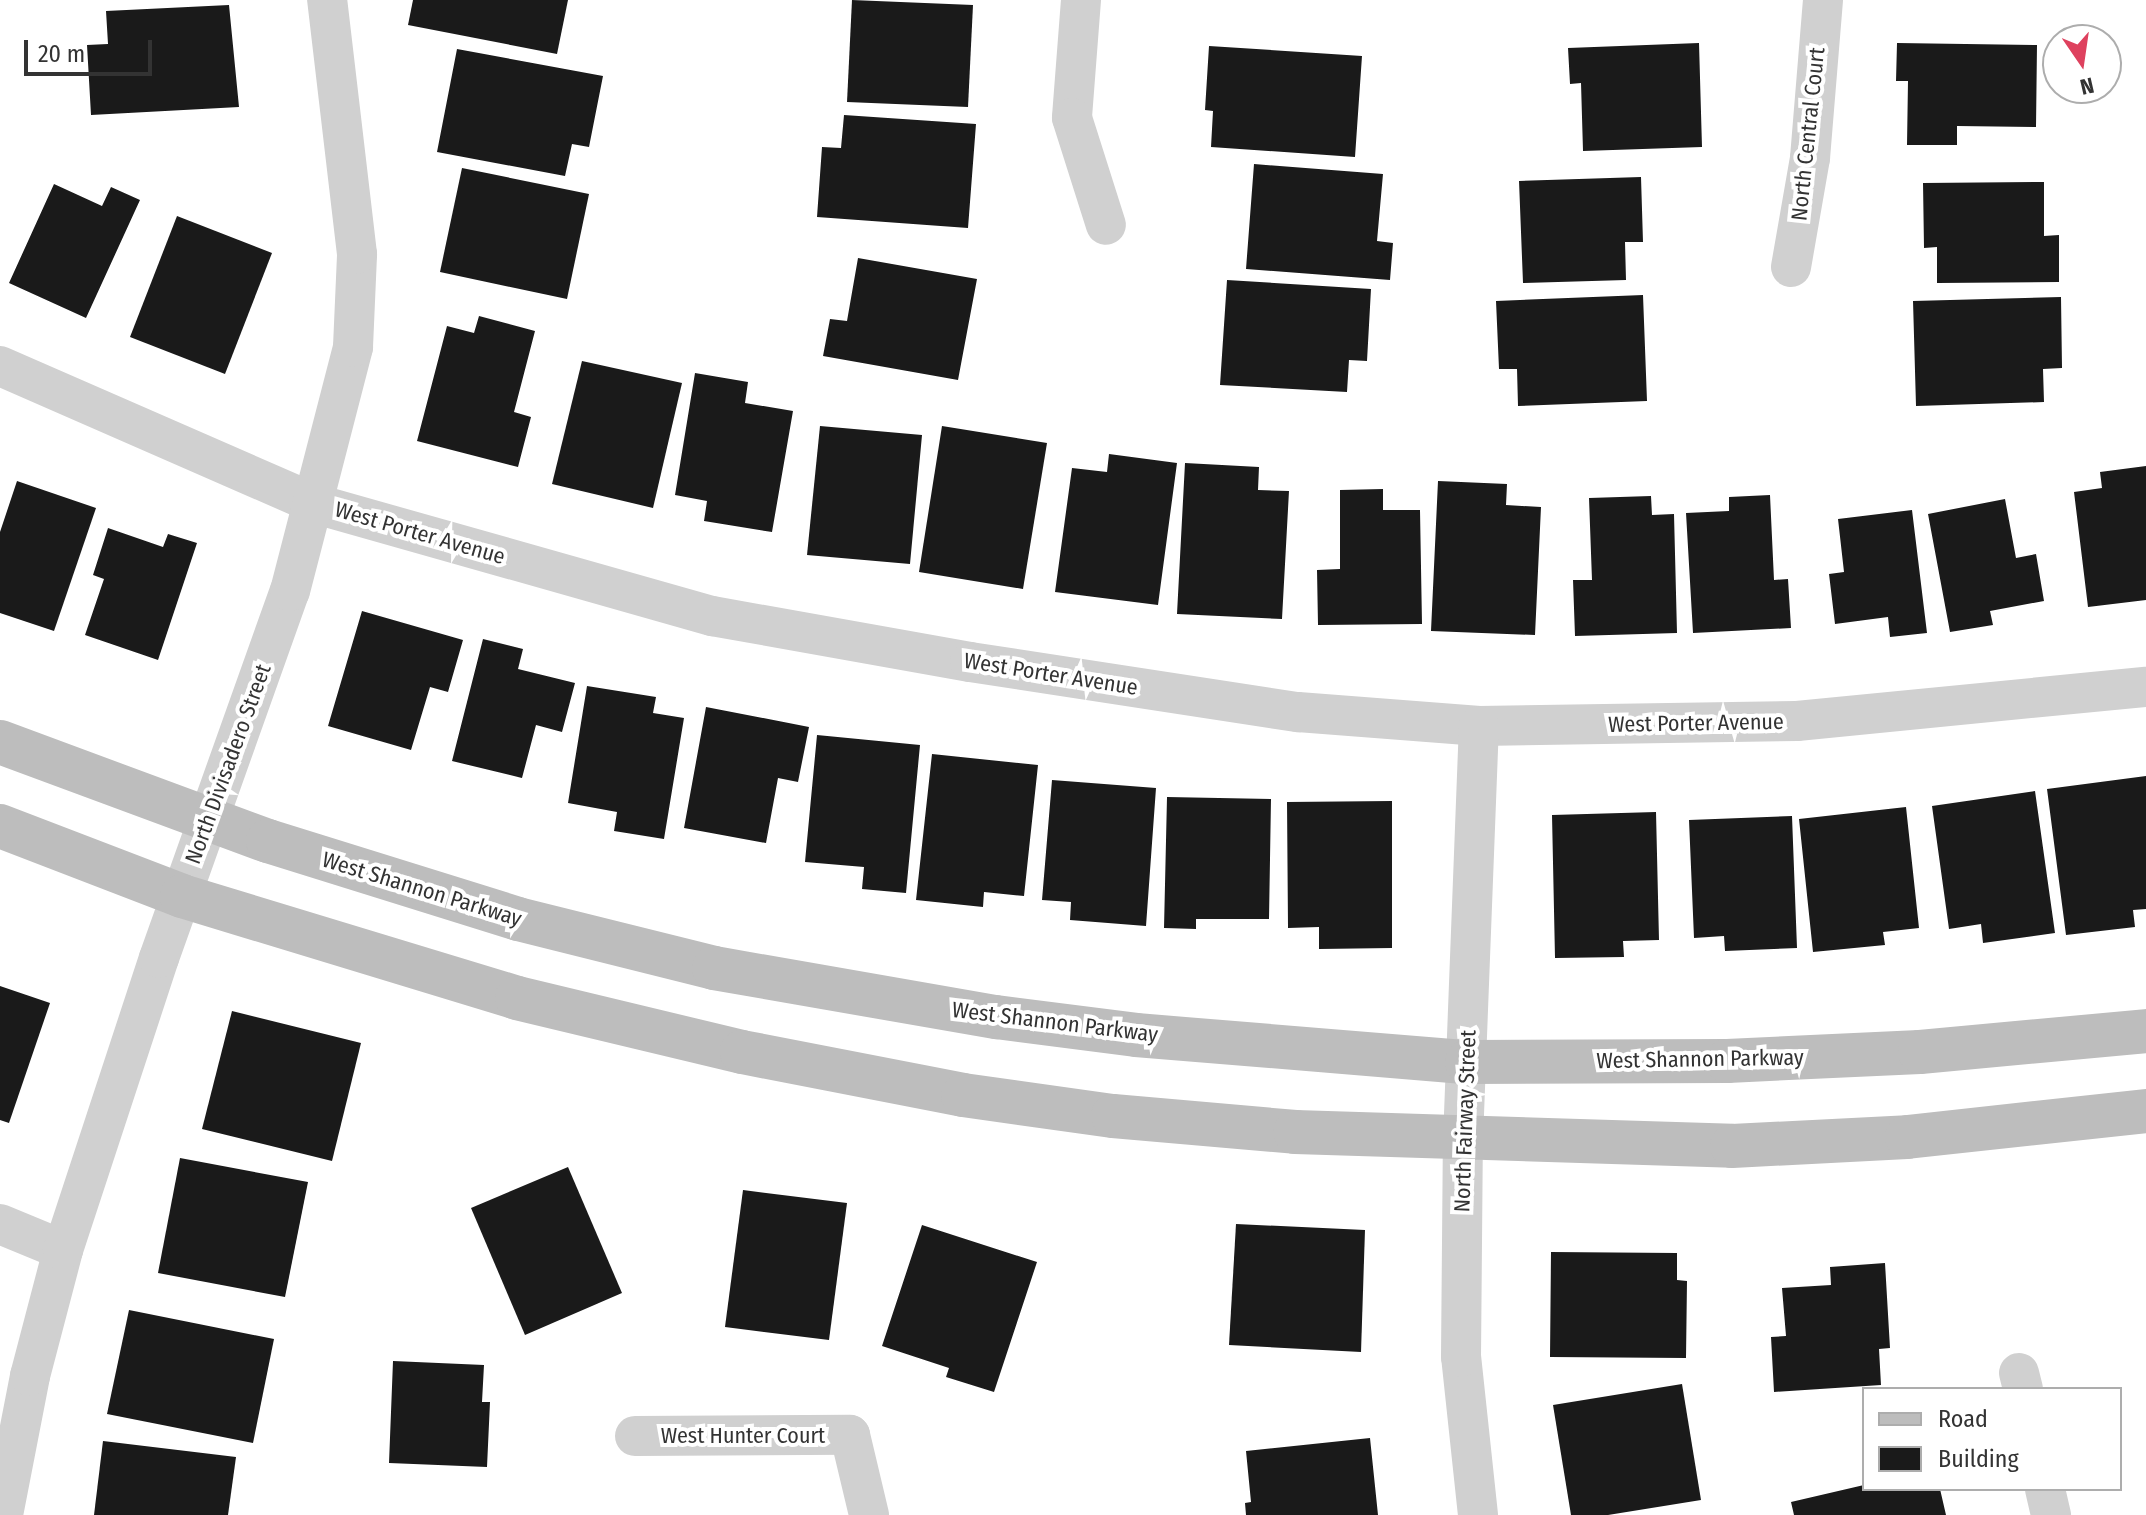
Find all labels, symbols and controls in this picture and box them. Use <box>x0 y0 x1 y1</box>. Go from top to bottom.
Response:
scale bar <box>28 24 156 74</box>
north arrow <box>2042 24 2122 104</box>
text: 20 m <box>38 40 85 68</box>
street label: North Central Court <box>1786 46 1830 222</box>
text: N <box>2078 71 2097 101</box>
street label: West Porter Avenue <box>332 496 508 570</box>
street label: West Porter Avenue <box>962 647 1140 701</box>
street label: North Divisadero Street <box>180 660 276 868</box>
street label: West Porter Avenue <box>1608 708 1784 738</box>
street label: West Shannon Parkway <box>319 846 525 932</box>
street label: West Shannon Parkway <box>951 996 1159 1048</box>
street label: North Fairway Street <box>1449 1029 1481 1213</box>
street label: West Shannon Parkway <box>1596 1044 1804 1074</box>
legend <box>1862 1387 2122 1491</box>
text: Road <box>1938 1405 1988 1433</box>
street label: West Hunter Court <box>661 1423 825 1449</box>
text: Building <box>1938 1445 2019 1473</box>

